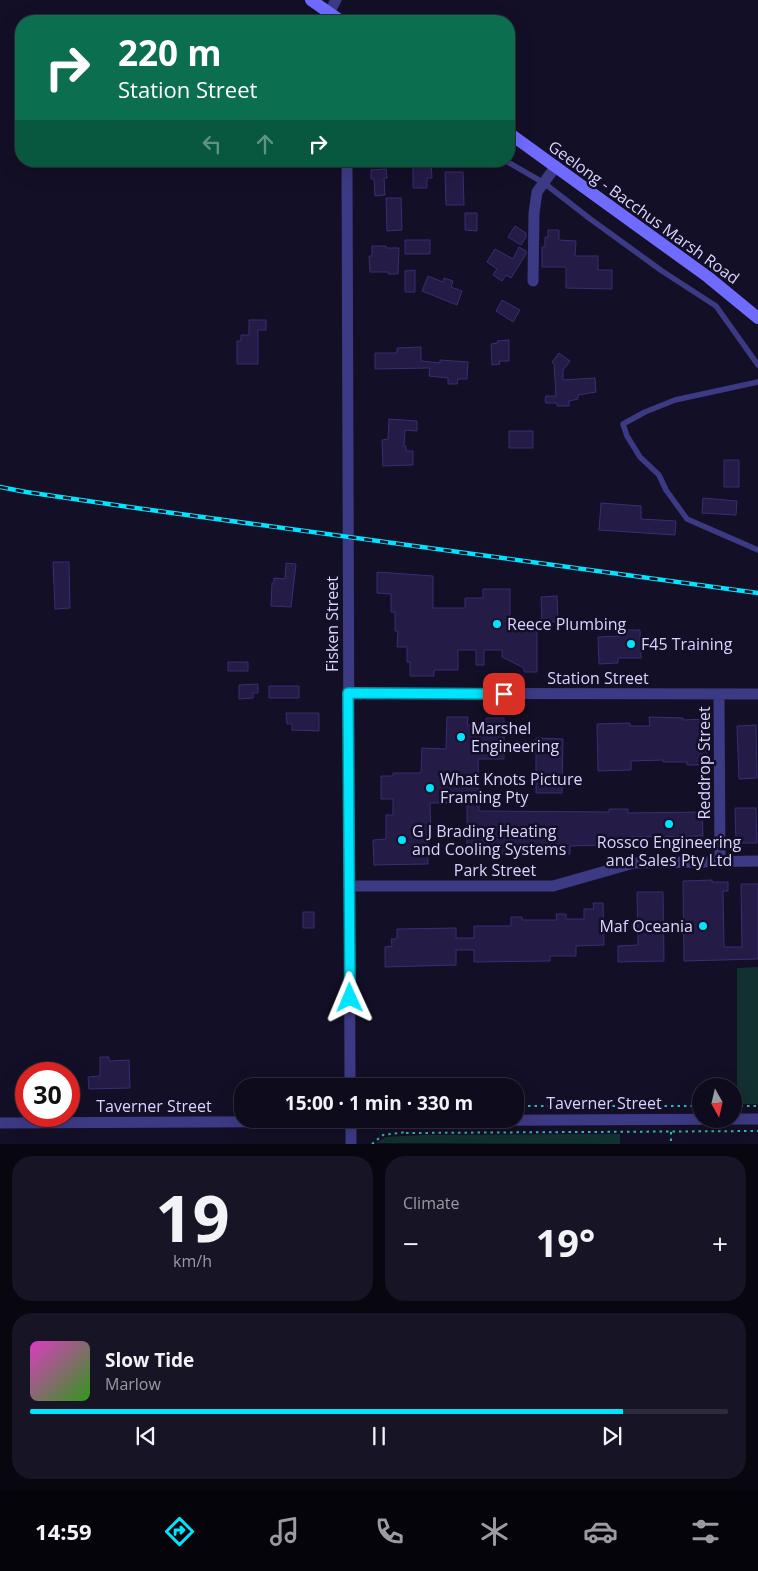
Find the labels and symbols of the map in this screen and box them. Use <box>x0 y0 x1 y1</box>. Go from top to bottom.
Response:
street label: Geelong - Bacchus Marsh Road <box>544 135 744 289</box>
street label: Fisken Street <box>321 576 343 672</box>
place label: Reece Plumbing <box>507 613 627 635</box>
marker: Reece Plumbing <box>491 618 503 630</box>
place label: F45 Training <box>641 633 733 655</box>
marker: F45 Training <box>625 638 637 650</box>
street label: Station Street <box>547 667 649 689</box>
pin <box>483 673 525 715</box>
street label: Reddrop Street <box>693 706 715 820</box>
place label: Marshel Engineering <box>471 717 560 757</box>
marker: Marshel Engineering <box>455 731 467 743</box>
place label: What Knots Picture Framing Pty <box>440 768 582 808</box>
marker: What Knots Picture Framing Pty <box>424 782 436 794</box>
marker: Rossco Engineering and Sales Pty Ltd <box>663 818 675 830</box>
place label: G J Brading Heating and Cooling Systems <box>412 820 566 860</box>
place label: Rossco Engineering and Sales Pty Ltd <box>597 831 742 871</box>
marker: G J Brading Heating and Cooling Systems <box>396 834 408 846</box>
street label: Park Street <box>454 859 536 881</box>
place label: Maf Oceania <box>599 915 693 937</box>
marker: Maf Oceania <box>697 920 709 932</box>
position arrow <box>323 971 375 1023</box>
speed limit sign: 30 <box>15 1062 80 1127</box>
north arrow <box>692 1078 742 1128</box>
street label: Taverner Street <box>546 1092 662 1114</box>
street label: Taverner Street <box>96 1095 212 1117</box>

